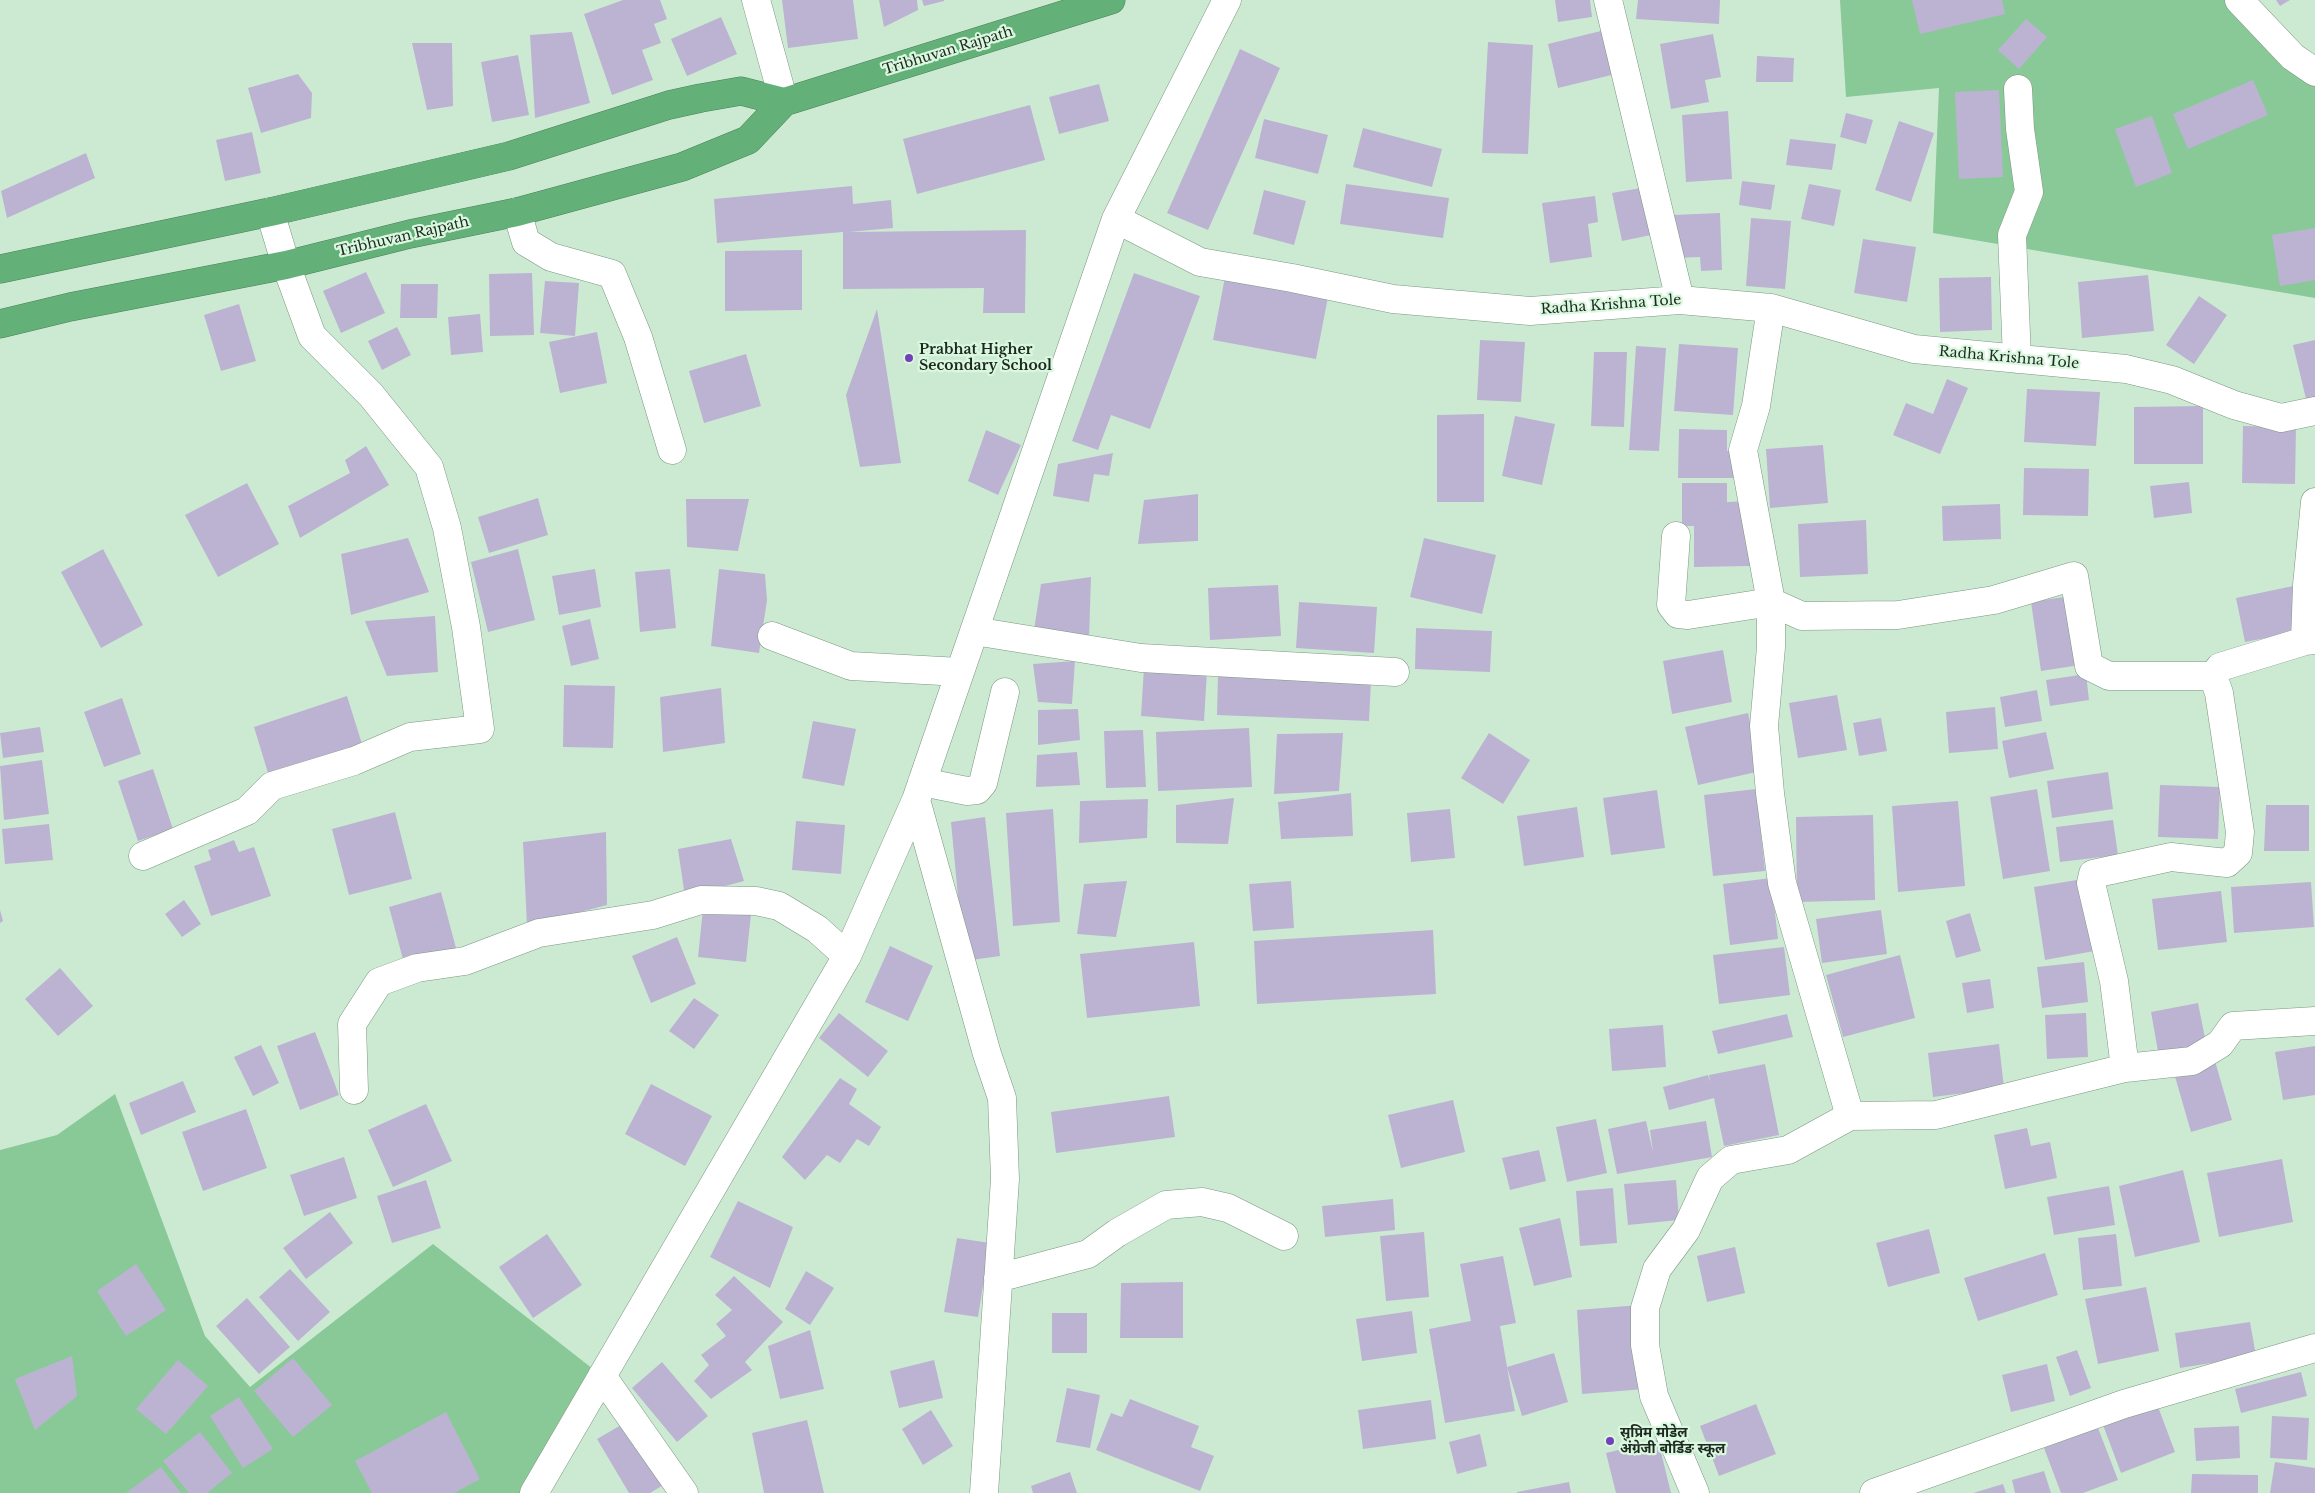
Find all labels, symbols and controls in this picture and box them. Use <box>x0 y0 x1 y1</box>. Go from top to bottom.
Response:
street label: Tribhuvan Rajpath <box>881 23 1015 79</box>
street label: Tribhuvan Rajpath <box>335 214 471 260</box>
street label: Radha Krishna Tole <box>1540 292 1682 318</box>
place label: Prabhat Higher Secondary School <box>919 342 1052 374</box>
street label: Radha Krishna Tole <box>1938 343 2080 373</box>
marker: Prabhat Higher Secondary School <box>903 352 915 364</box>
place label: सुप्रिम मोडेल अंग्रेजी बोर्डिङ स्कूल <box>1620 1425 1725 1458</box>
marker: सुप्रिम मोडेल अंग्रेजी बोर्डिङ स्कूल <box>1604 1435 1616 1447</box>

